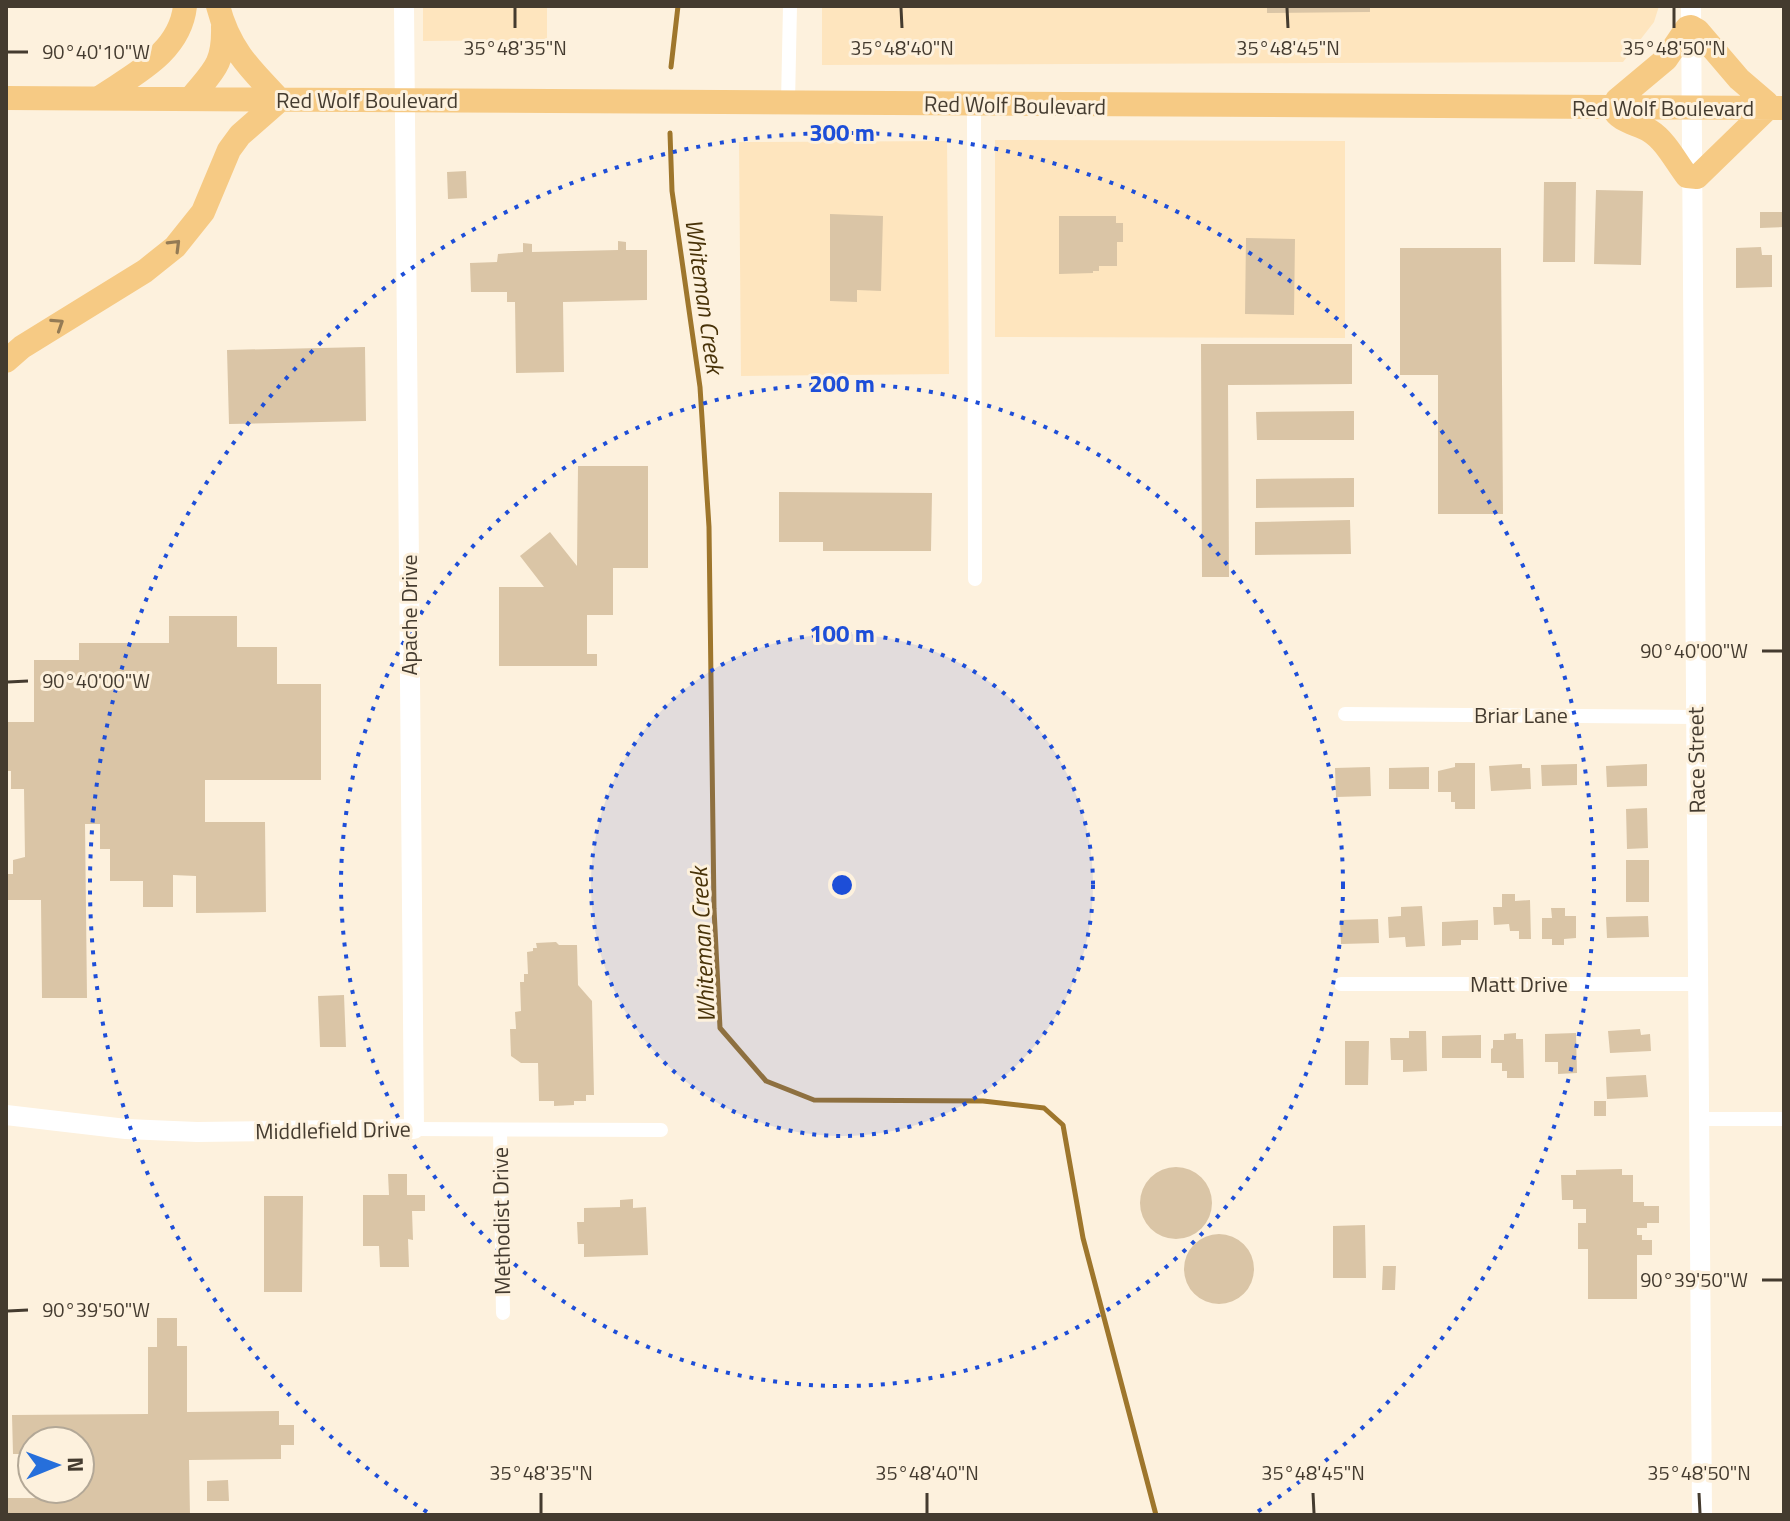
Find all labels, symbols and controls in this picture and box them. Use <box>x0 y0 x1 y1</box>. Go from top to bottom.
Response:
text: 35°48'35"N <box>463 32 567 63</box>
text: 35°48'40"N <box>850 32 954 63</box>
text: 35°48'45"N <box>1236 32 1340 63</box>
text: 35°48'50"N <box>1622 32 1726 63</box>
text: 90°40'10"W <box>42 36 150 67</box>
street label: Red Wolf Boulevard <box>276 83 458 117</box>
street label: Red Wolf Boulevard <box>924 86 1106 124</box>
street label: Red Wolf Boulevard <box>1572 91 1754 125</box>
text: 300 m <box>809 114 875 150</box>
water label: Whiteman Creek <box>676 216 734 379</box>
one-way arrow <box>166 240 180 255</box>
one-way arrow <box>49 318 63 333</box>
text: 200 m <box>809 365 875 401</box>
street label: Apache Drive <box>392 554 426 676</box>
text: 100 m <box>809 615 875 651</box>
text: 90°40'00"W <box>1640 635 1748 666</box>
text: 90°40'00"W <box>42 665 150 696</box>
street label: Briar Lane <box>1474 698 1568 732</box>
street label: Race Street <box>1678 706 1714 814</box>
water label: Whiteman Creek <box>680 863 724 1024</box>
centre of rings <box>828 871 856 899</box>
street label: Matt Drive <box>1470 967 1568 1001</box>
street label: Middlefield Drive <box>255 1112 411 1148</box>
street label: Methodist Drive <box>483 1147 519 1295</box>
text: 90°39'50"W <box>1640 1264 1748 1295</box>
text: 90°39'50"W <box>42 1294 150 1325</box>
north arrow <box>16 1425 96 1505</box>
text: N <box>59 1457 93 1473</box>
text: 35°48'35"N <box>489 1457 593 1488</box>
text: 35°48'40"N <box>875 1457 979 1488</box>
text: 35°48'45"N <box>1261 1457 1365 1488</box>
text: 35°48'50"N <box>1647 1457 1751 1488</box>

